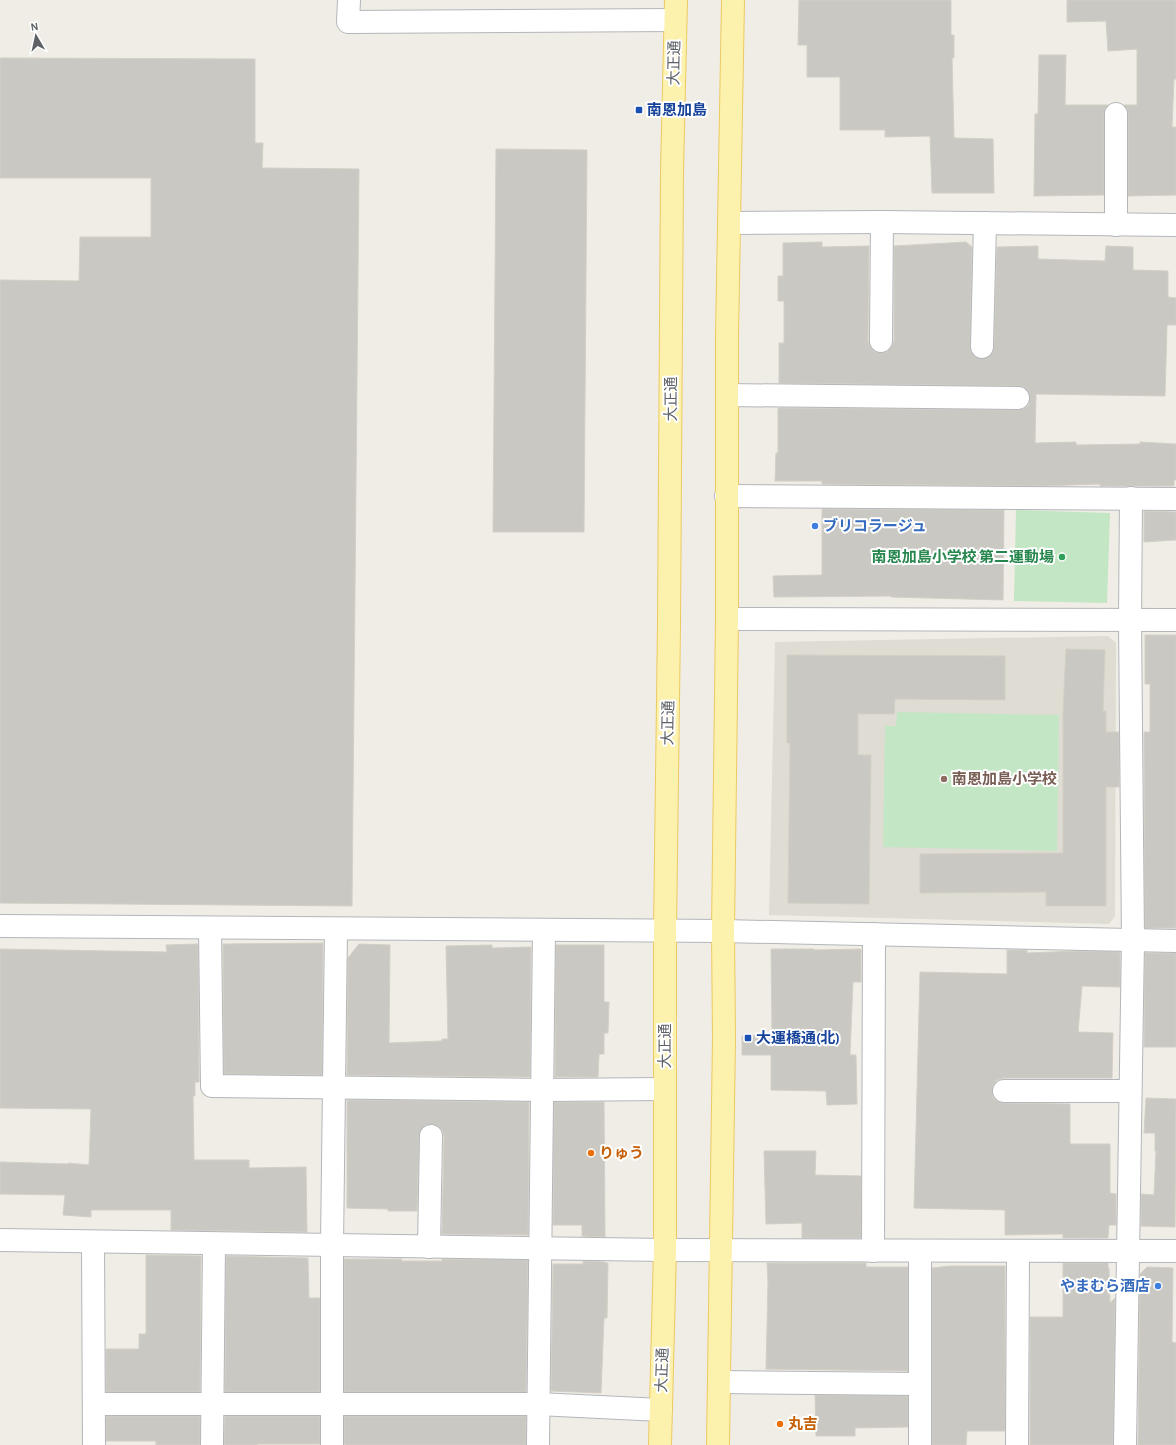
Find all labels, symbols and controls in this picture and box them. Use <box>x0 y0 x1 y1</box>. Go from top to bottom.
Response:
north arrow <box>16 16 56 56</box>
text: N <box>30 21 39 33</box>
street label: 大正通 <box>666 40 682 86</box>
place label: 南恩加島 <box>647 101 707 118</box>
marker: 南恩加島 <box>634 105 644 115</box>
street label: 大正通 <box>663 376 679 422</box>
place label: ブリコラージュ <box>823 517 927 534</box>
marker: ブリコラージュ <box>810 521 820 531</box>
place label: 南恩加島小学校 第二運動場 <box>872 548 1054 565</box>
marker: 南恩加島小学校 第二運動場 <box>1057 552 1067 562</box>
street label: 大正通 <box>660 700 676 746</box>
place label: 南恩加島小学校 <box>952 770 1057 787</box>
marker: 南恩加島小学校 <box>939 774 949 784</box>
street label: 大正通 <box>657 1023 673 1069</box>
place label: 大運橋通(北) <box>756 1030 840 1046</box>
marker: 大運橋通(北) <box>743 1033 753 1043</box>
place label: りゅう <box>599 1145 644 1161</box>
marker: りゅう <box>586 1148 596 1158</box>
place label: やまむら酒店 <box>1060 1278 1150 1294</box>
marker: やまむら酒店 <box>1153 1281 1163 1291</box>
street label: 大正通 <box>653 1347 671 1393</box>
place label: 丸吉 <box>788 1416 818 1432</box>
marker: 丸吉 <box>775 1419 785 1429</box>

